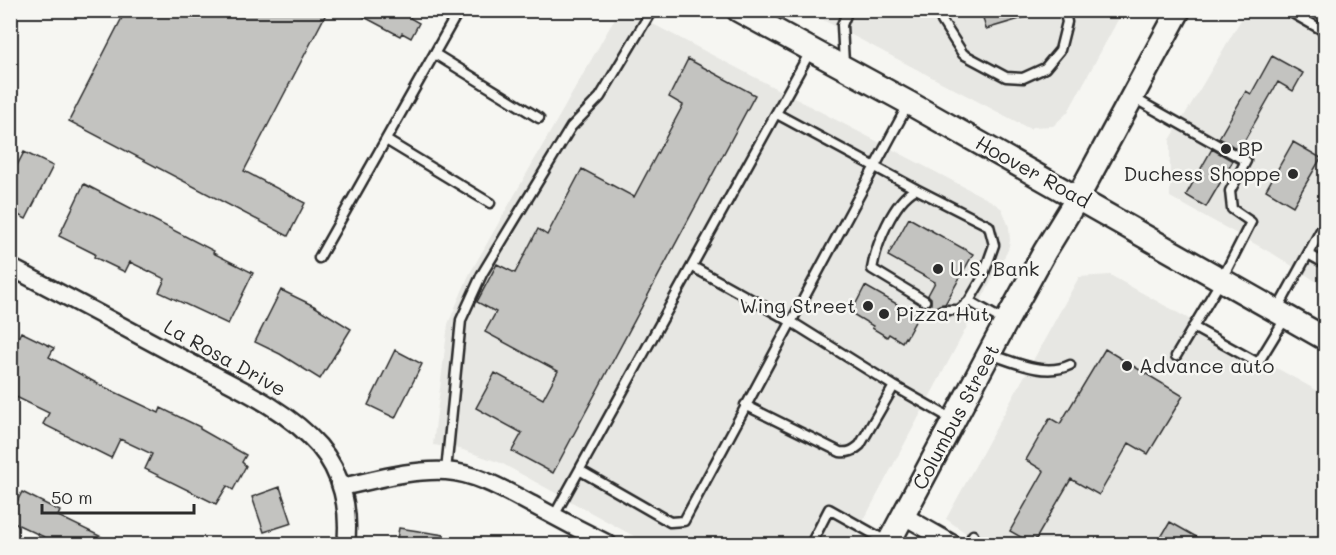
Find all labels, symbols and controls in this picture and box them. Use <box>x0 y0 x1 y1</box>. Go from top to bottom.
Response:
street label: Hoover Road <box>972 129 1095 213</box>
place label: BP <box>1238 135 1263 161</box>
marker: BP <box>1219 142 1233 156</box>
place label: Duchess Shoppe <box>1124 160 1281 186</box>
marker: Duchess Shoppe <box>1286 167 1300 181</box>
place label: U.S. Bank <box>950 255 1039 281</box>
marker: U.S. Bank <box>931 262 945 276</box>
place label: Wing Street <box>740 292 856 318</box>
marker: Wing Street <box>861 299 875 313</box>
place label: Pizza Hut <box>896 300 989 326</box>
marker: Pizza Hut <box>877 307 891 321</box>
street label: La Rosa Drive <box>160 313 291 401</box>
street label: Columbus Street <box>906 339 1005 494</box>
place label: Advance auto <box>1139 352 1274 378</box>
marker: Advance auto <box>1120 359 1134 373</box>
scale bar <box>42 477 194 515</box>
text: 50 m <box>51 485 93 509</box>

